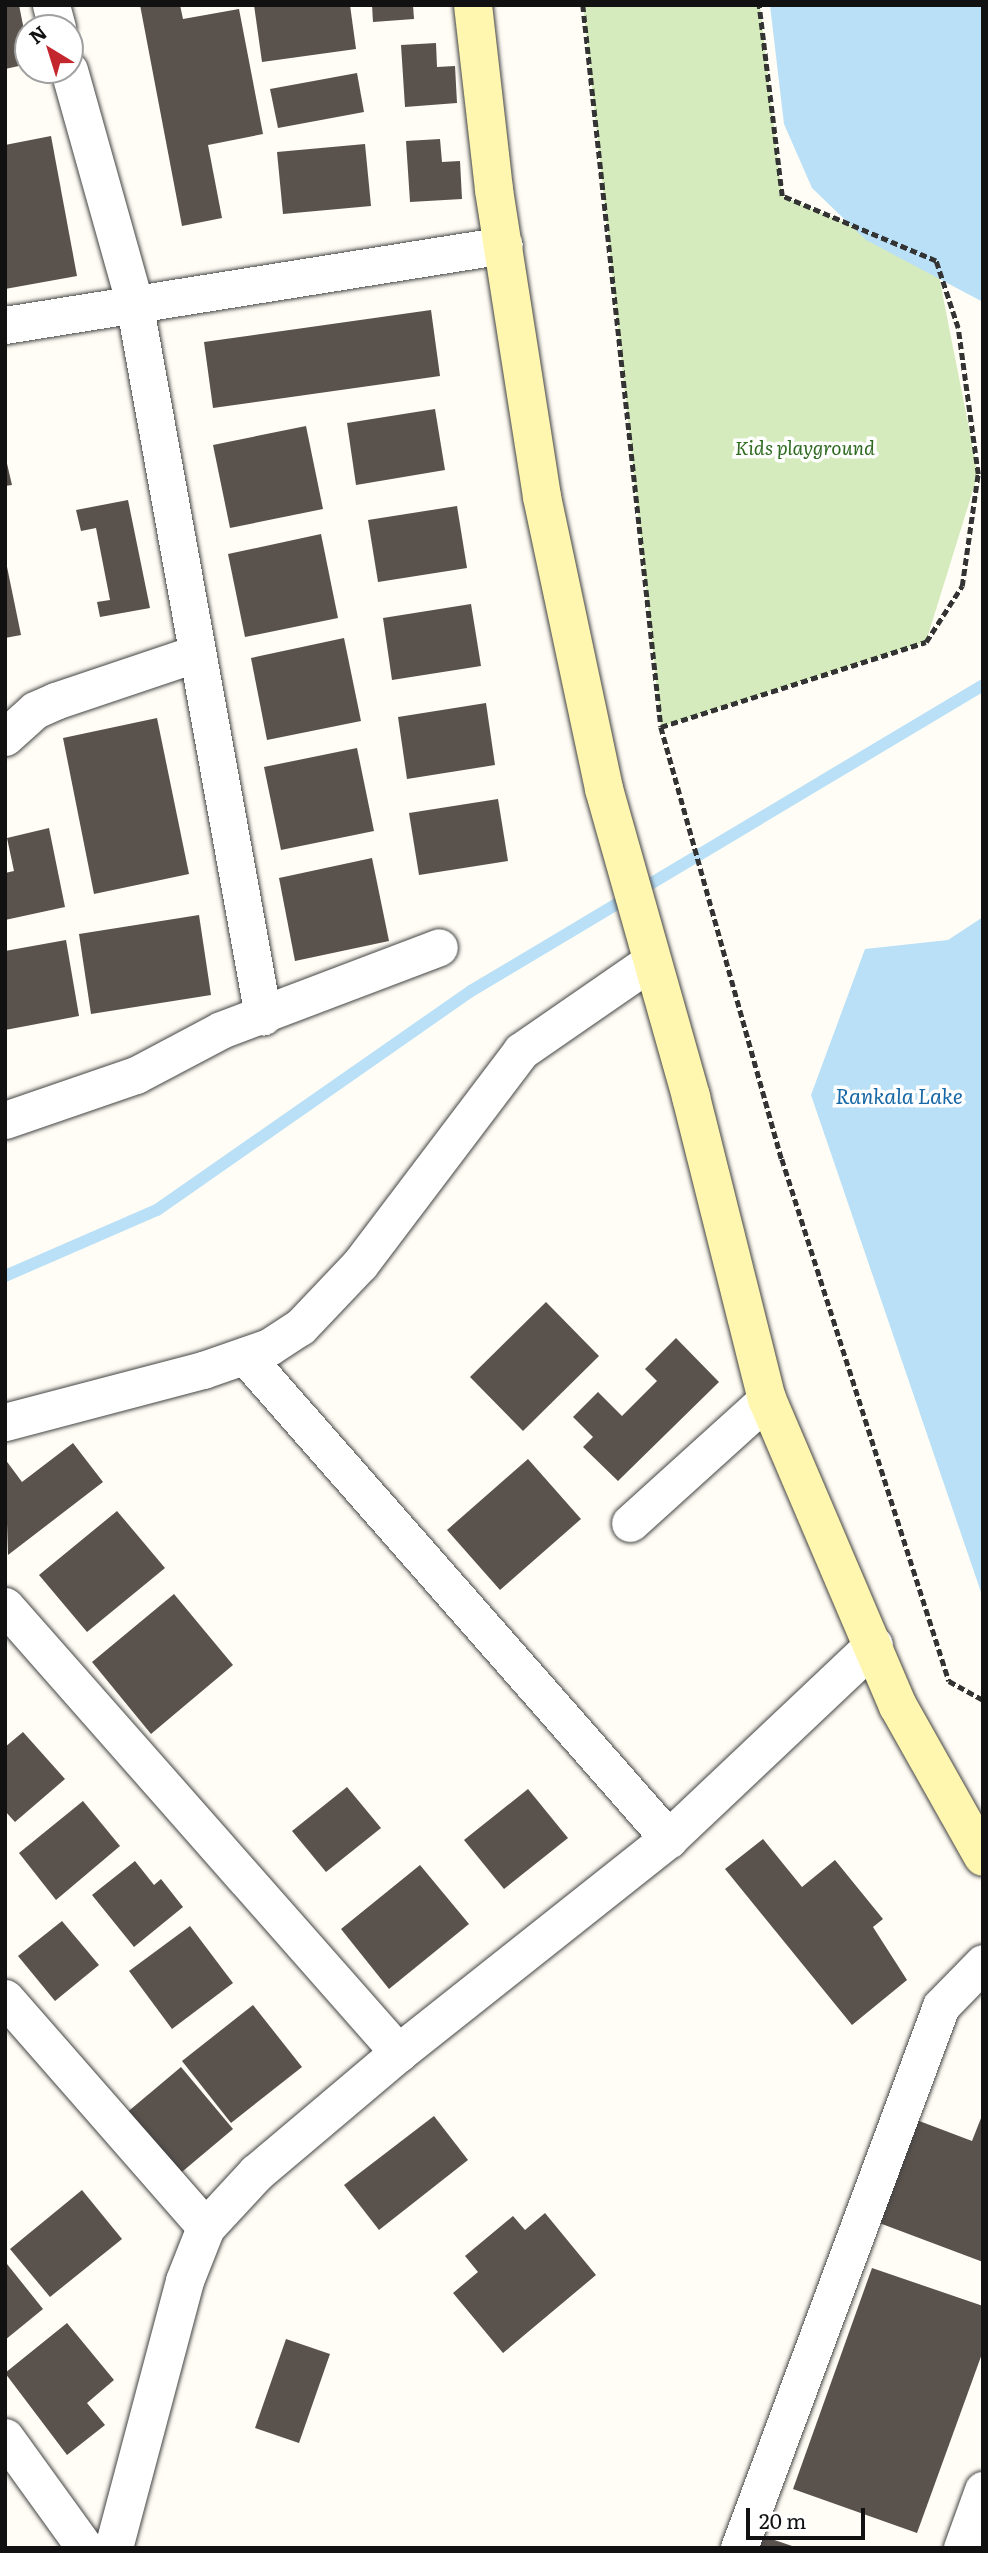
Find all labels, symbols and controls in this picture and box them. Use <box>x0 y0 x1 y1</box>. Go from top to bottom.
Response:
north arrow <box>14 14 84 84</box>
text: N <box>22 18 52 50</box>
park label: Kids playground <box>735 437 875 459</box>
water label: Rankala Lake <box>835 1082 963 1108</box>
scale bar <box>750 2494 869 2538</box>
text: 20 m <box>759 2504 806 2535</box>

